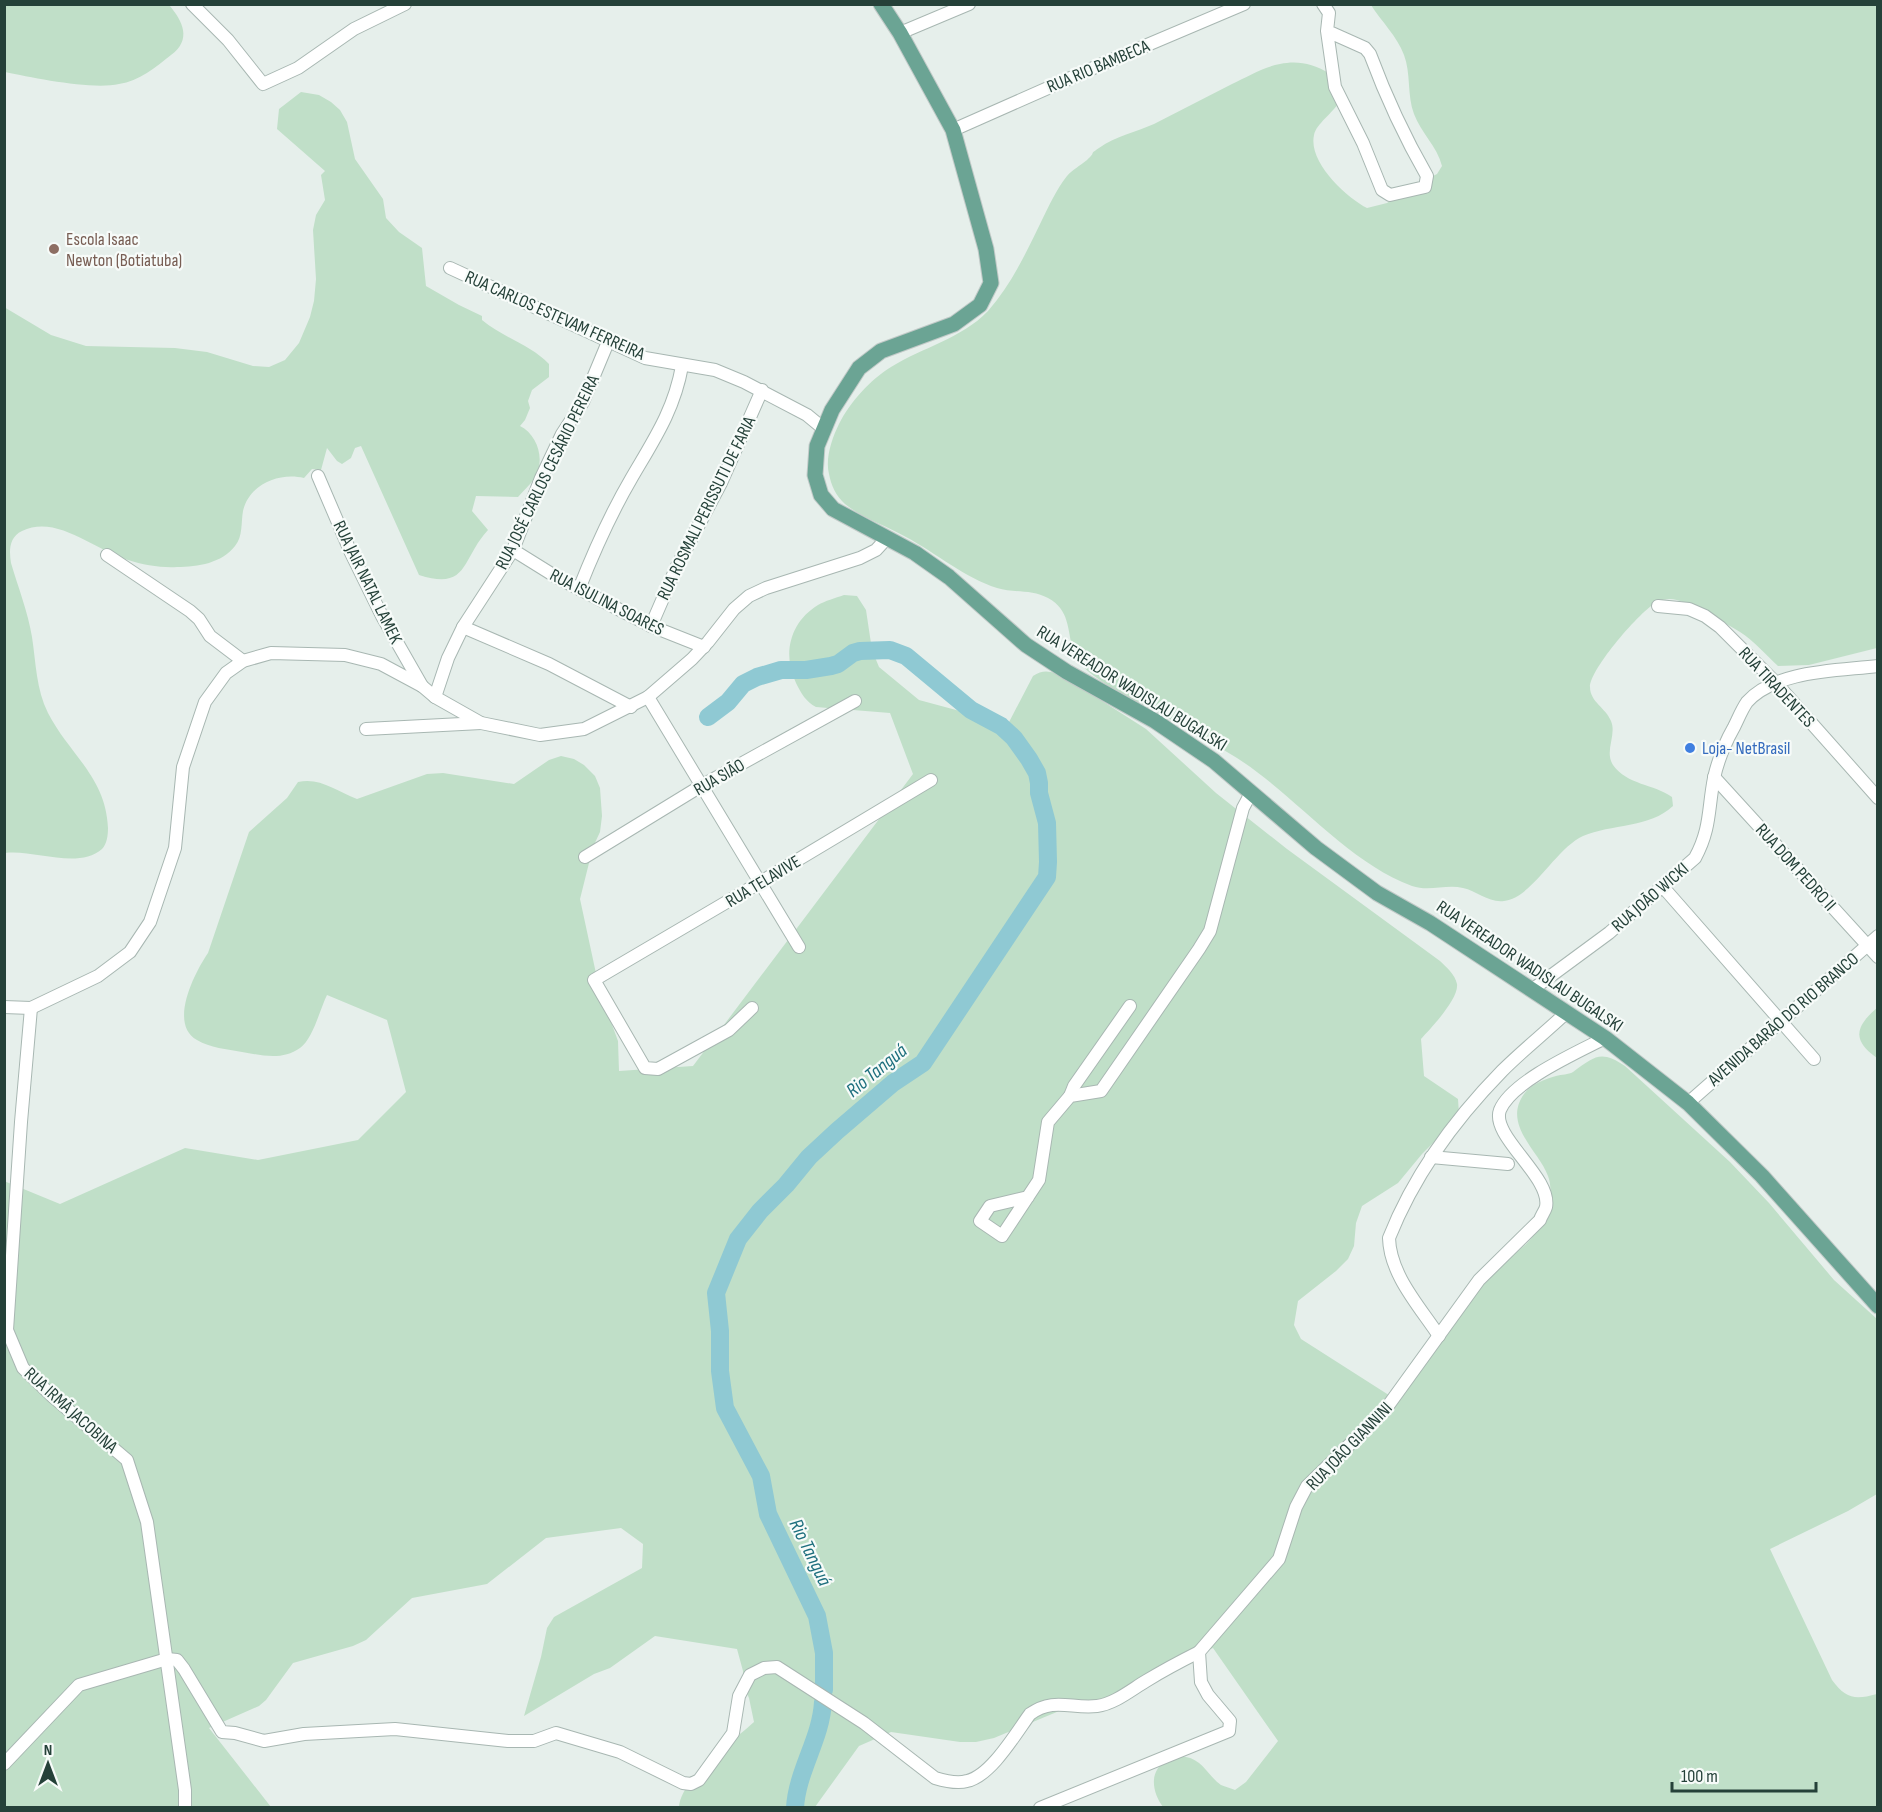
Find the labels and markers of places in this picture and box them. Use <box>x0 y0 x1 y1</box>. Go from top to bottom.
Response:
place label: Escola Isaac Newton (Botiatuba) <box>66 229 182 271</box>
marker: Escola Isaac Newton (Botiatuba) <box>47 242 61 256</box>
place label: Loja- NetBrasil <box>1702 738 1790 759</box>
marker: Loja- NetBrasil <box>1683 741 1697 755</box>

